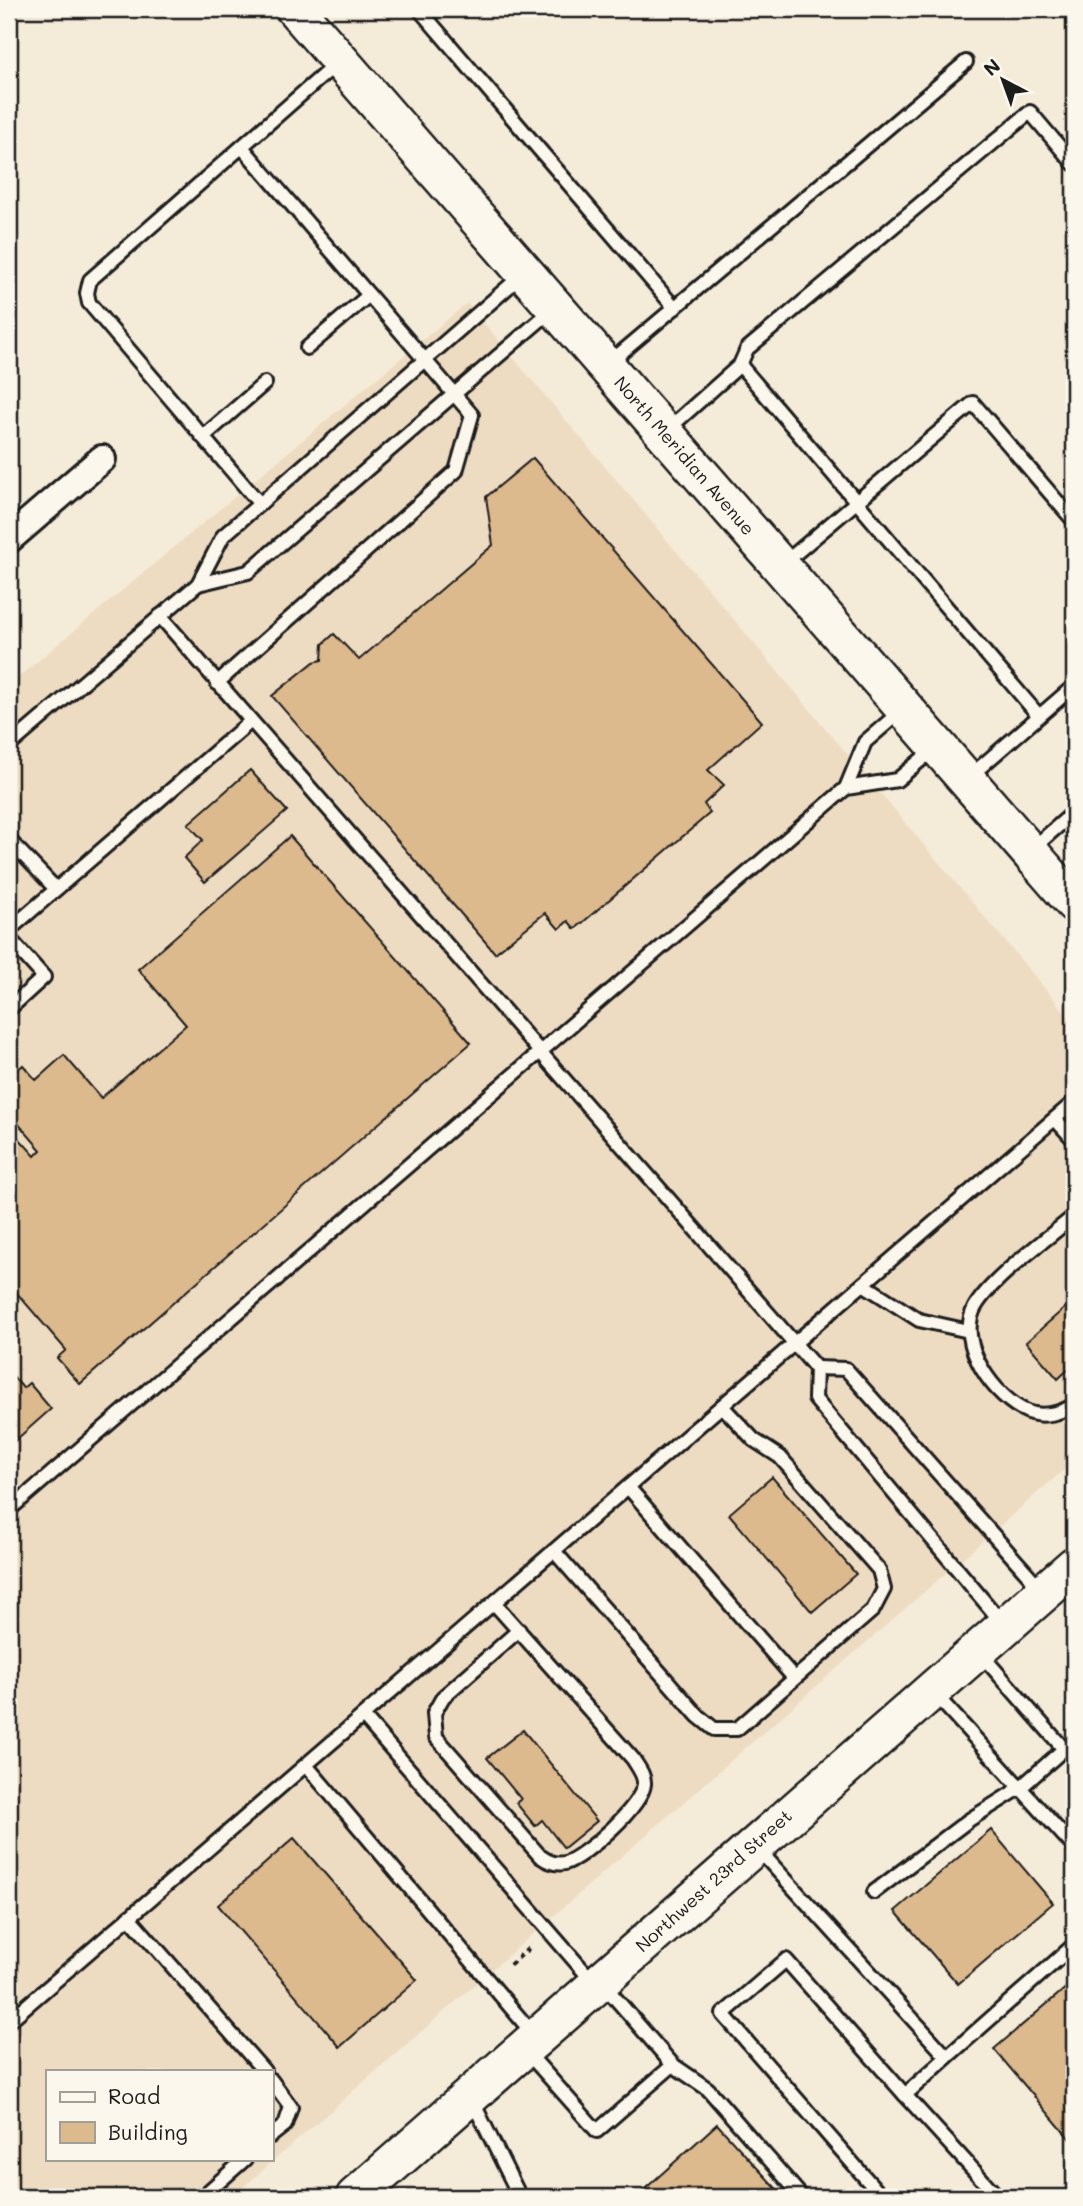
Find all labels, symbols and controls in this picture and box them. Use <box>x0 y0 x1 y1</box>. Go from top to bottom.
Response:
north arrow <box>968 46 1038 116</box>
text: N <box>978 53 1005 81</box>
street label: North Meridian Avenue <box>609 371 760 540</box>
street label: Northwest 23rd Street <box>630 1804 797 1957</box>
legend <box>46 2070 273 2160</box>
text: Road <box>108 2082 160 2109</box>
text: Building <box>108 2118 188 2145</box>

